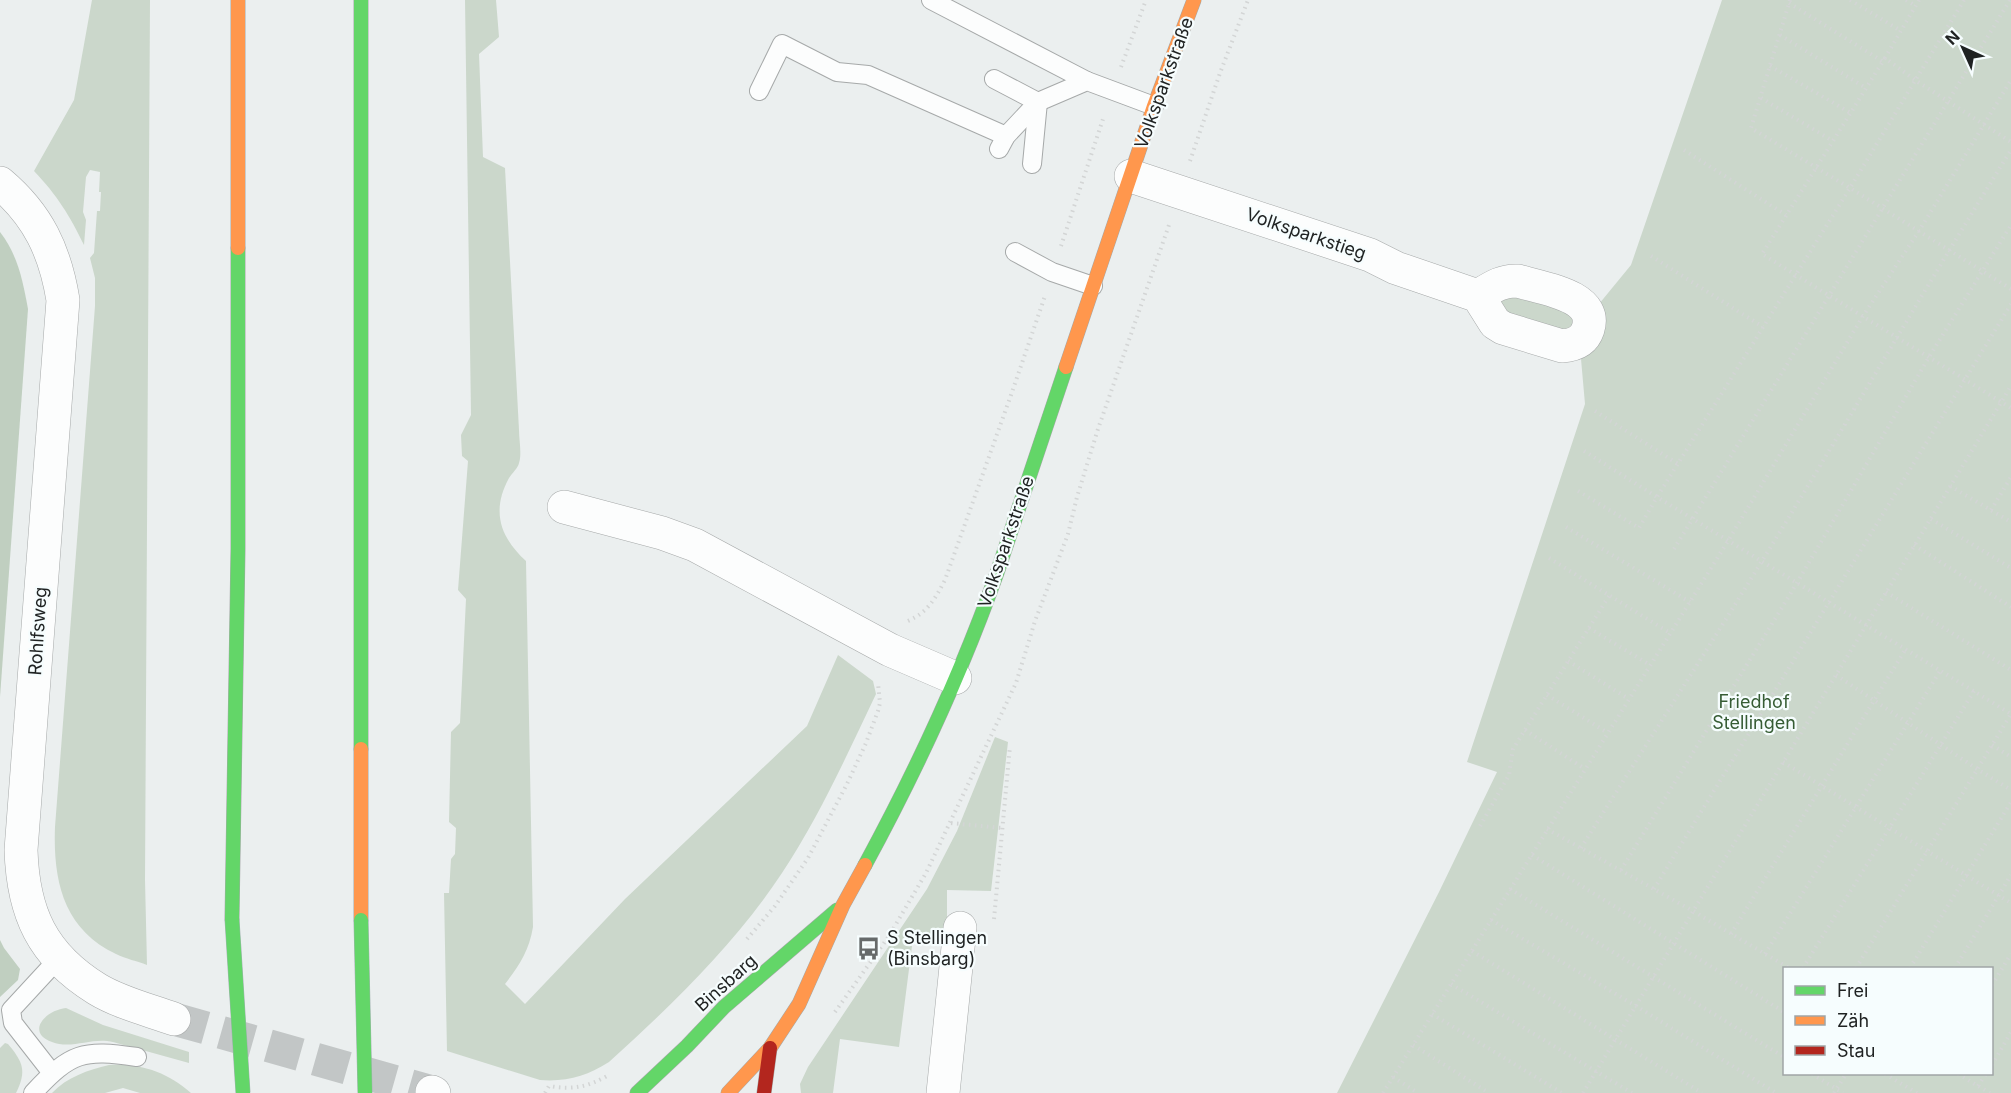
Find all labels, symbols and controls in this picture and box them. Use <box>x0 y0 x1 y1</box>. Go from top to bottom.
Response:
street label: Volksparkstraße <box>1130 14 1197 151</box>
north arrow <box>1933 18 1993 78</box>
text: N <box>1941 26 1964 49</box>
street label: Volksparkstieg <box>1243 203 1369 264</box>
street label: Volksparkstraße <box>973 473 1038 611</box>
street label: Rohlfsweg <box>24 586 51 676</box>
park label: Friedhof Stellingen <box>1712 691 1796 733</box>
place label: S Stellingen (Binsbarg) <box>887 927 987 969</box>
bus stop icon: S Stellingen (Binsbarg) <box>856 935 882 961</box>
street label: Binsbarg <box>691 950 761 1016</box>
legend <box>1783 967 1993 1075</box>
text: Frei <box>1837 980 1868 1001</box>
text: Zäh <box>1837 1010 1869 1031</box>
text: Stau <box>1837 1040 1875 1061</box>

